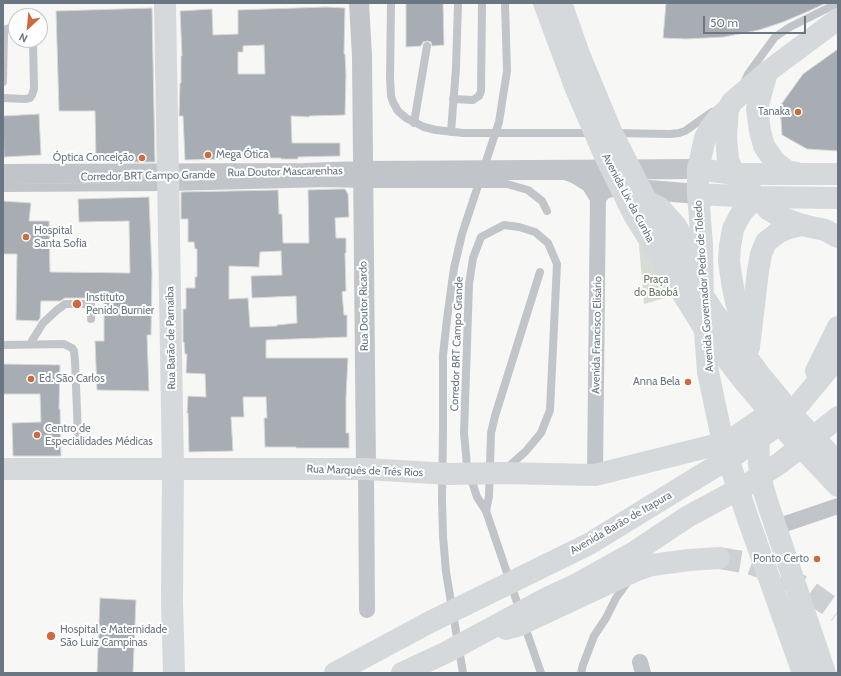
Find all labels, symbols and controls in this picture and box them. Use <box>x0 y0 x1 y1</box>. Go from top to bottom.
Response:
north arrow <box>8 8 48 48</box>
scale bar <box>705 8 808 34</box>
text: 50 m <box>710 15 738 30</box>
text: N <box>17 30 30 46</box>
place label: Tanaka <box>758 105 790 119</box>
marker: Tanaka <box>793 107 803 117</box>
place label: Mega Ótica <box>216 148 268 162</box>
marker: Mega Ótica <box>203 150 213 160</box>
place label: Óptica Conceição <box>53 151 134 165</box>
street label: Avenida Lix da Cunha <box>599 151 657 245</box>
marker: Óptica Conceição <box>137 153 147 163</box>
street label: Rua Doutor Mascarenhas <box>227 164 343 180</box>
street label: Corredor BRT Campo Grande <box>80 168 216 184</box>
street label: Avenida Governador Pedro de Toledo <box>691 200 717 372</box>
place label: Hospital Santa Sofia <box>34 224 87 250</box>
marker: Hospital Santa Sofia <box>21 232 31 242</box>
street label: Rua Doutor Ricardo <box>357 261 371 351</box>
park label: Praça do Baobá <box>634 273 678 299</box>
street label: Corredor BRT Campo Grande <box>448 276 466 412</box>
street label: Avenida Francisco Elisário <box>589 276 605 394</box>
street label: Rua Barão de Parnaíba <box>163 286 179 390</box>
place label: Instituto Penido Burnier <box>86 291 154 317</box>
marker: Instituto Penido Burnier <box>71 298 83 310</box>
place label: Ed. São Carlos <box>39 372 105 386</box>
marker: Ed. São Carlos <box>26 374 36 384</box>
place label: Anna Bela <box>633 375 680 389</box>
marker: Anna Bela <box>683 377 693 387</box>
place label: Centro de Especialidades Médicas <box>45 422 153 448</box>
marker: Centro de Especialidades Médicas <box>32 430 42 440</box>
street label: Rua Marquês de Três Rios <box>306 462 424 480</box>
street label: Avenida Barão de Itapura <box>568 488 674 558</box>
place label: Ponto Certo <box>753 552 809 566</box>
marker: Ponto Certo <box>812 554 822 564</box>
place label: Hospital e Maternidade São Luiz Campinas <box>60 623 167 649</box>
marker: Hospital e Maternidade São Luiz Campinas <box>45 630 57 642</box>

